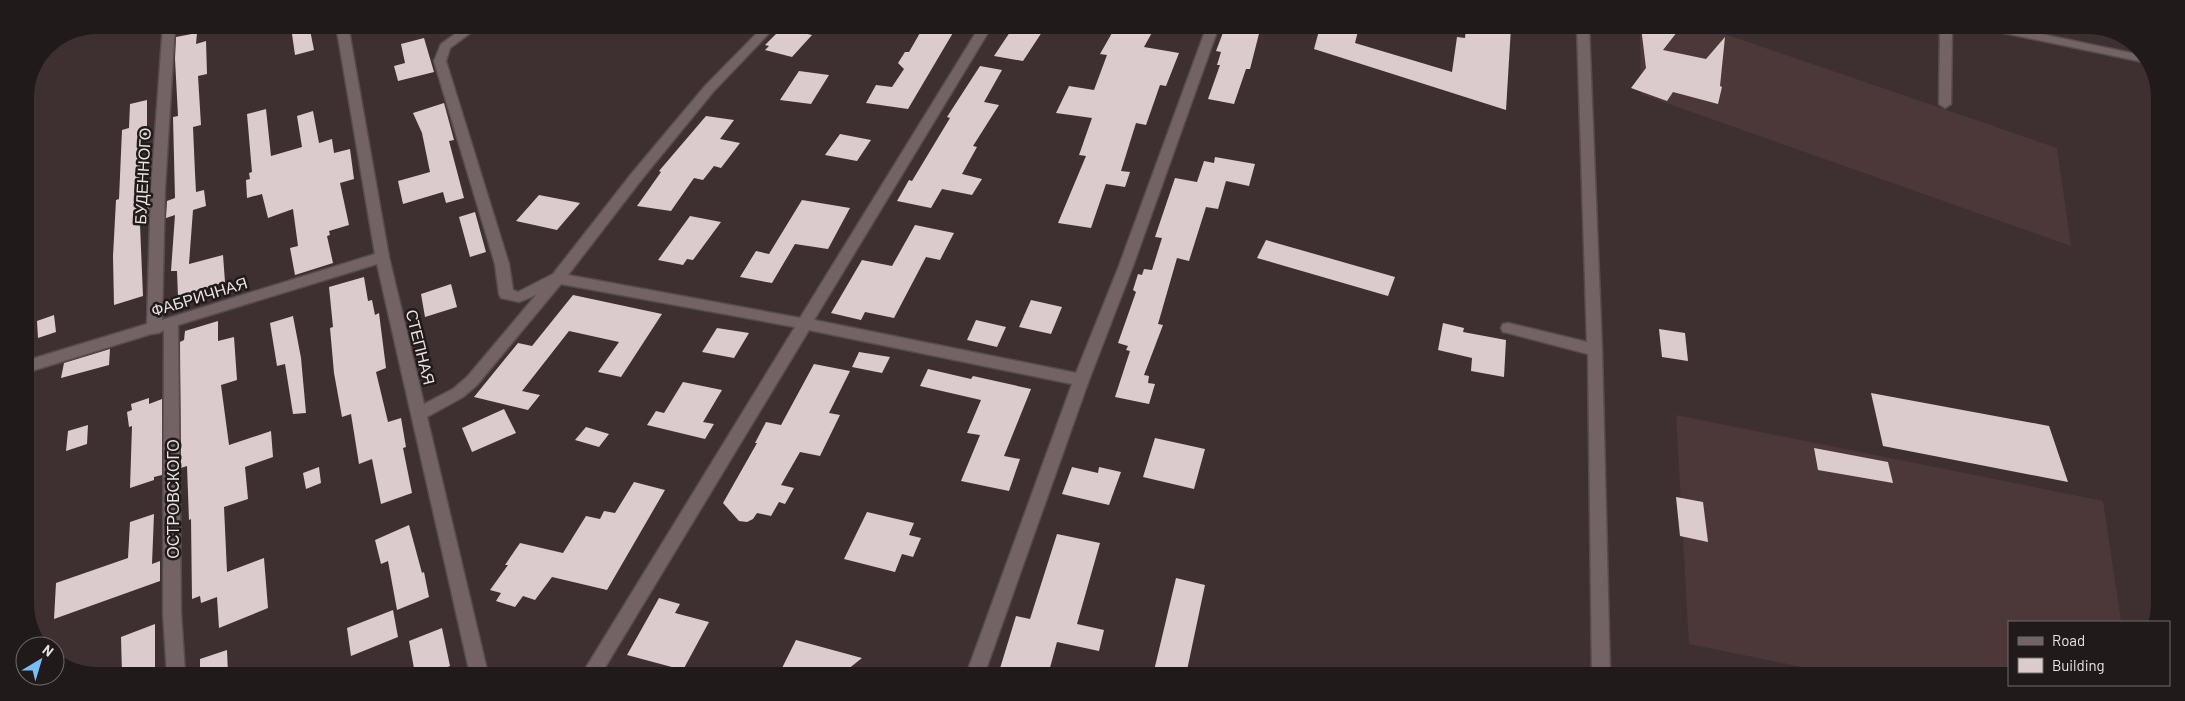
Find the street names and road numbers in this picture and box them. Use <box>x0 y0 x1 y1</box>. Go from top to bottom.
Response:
street label: БУДЕННОГО <box>130 127 154 225</box>
street label: ФАБРИЧНАЯ <box>149 272 249 320</box>
street label: СТЕПНАЯ <box>402 307 440 387</box>
street label: ОСТРОВСКОГО <box>163 439 182 559</box>

